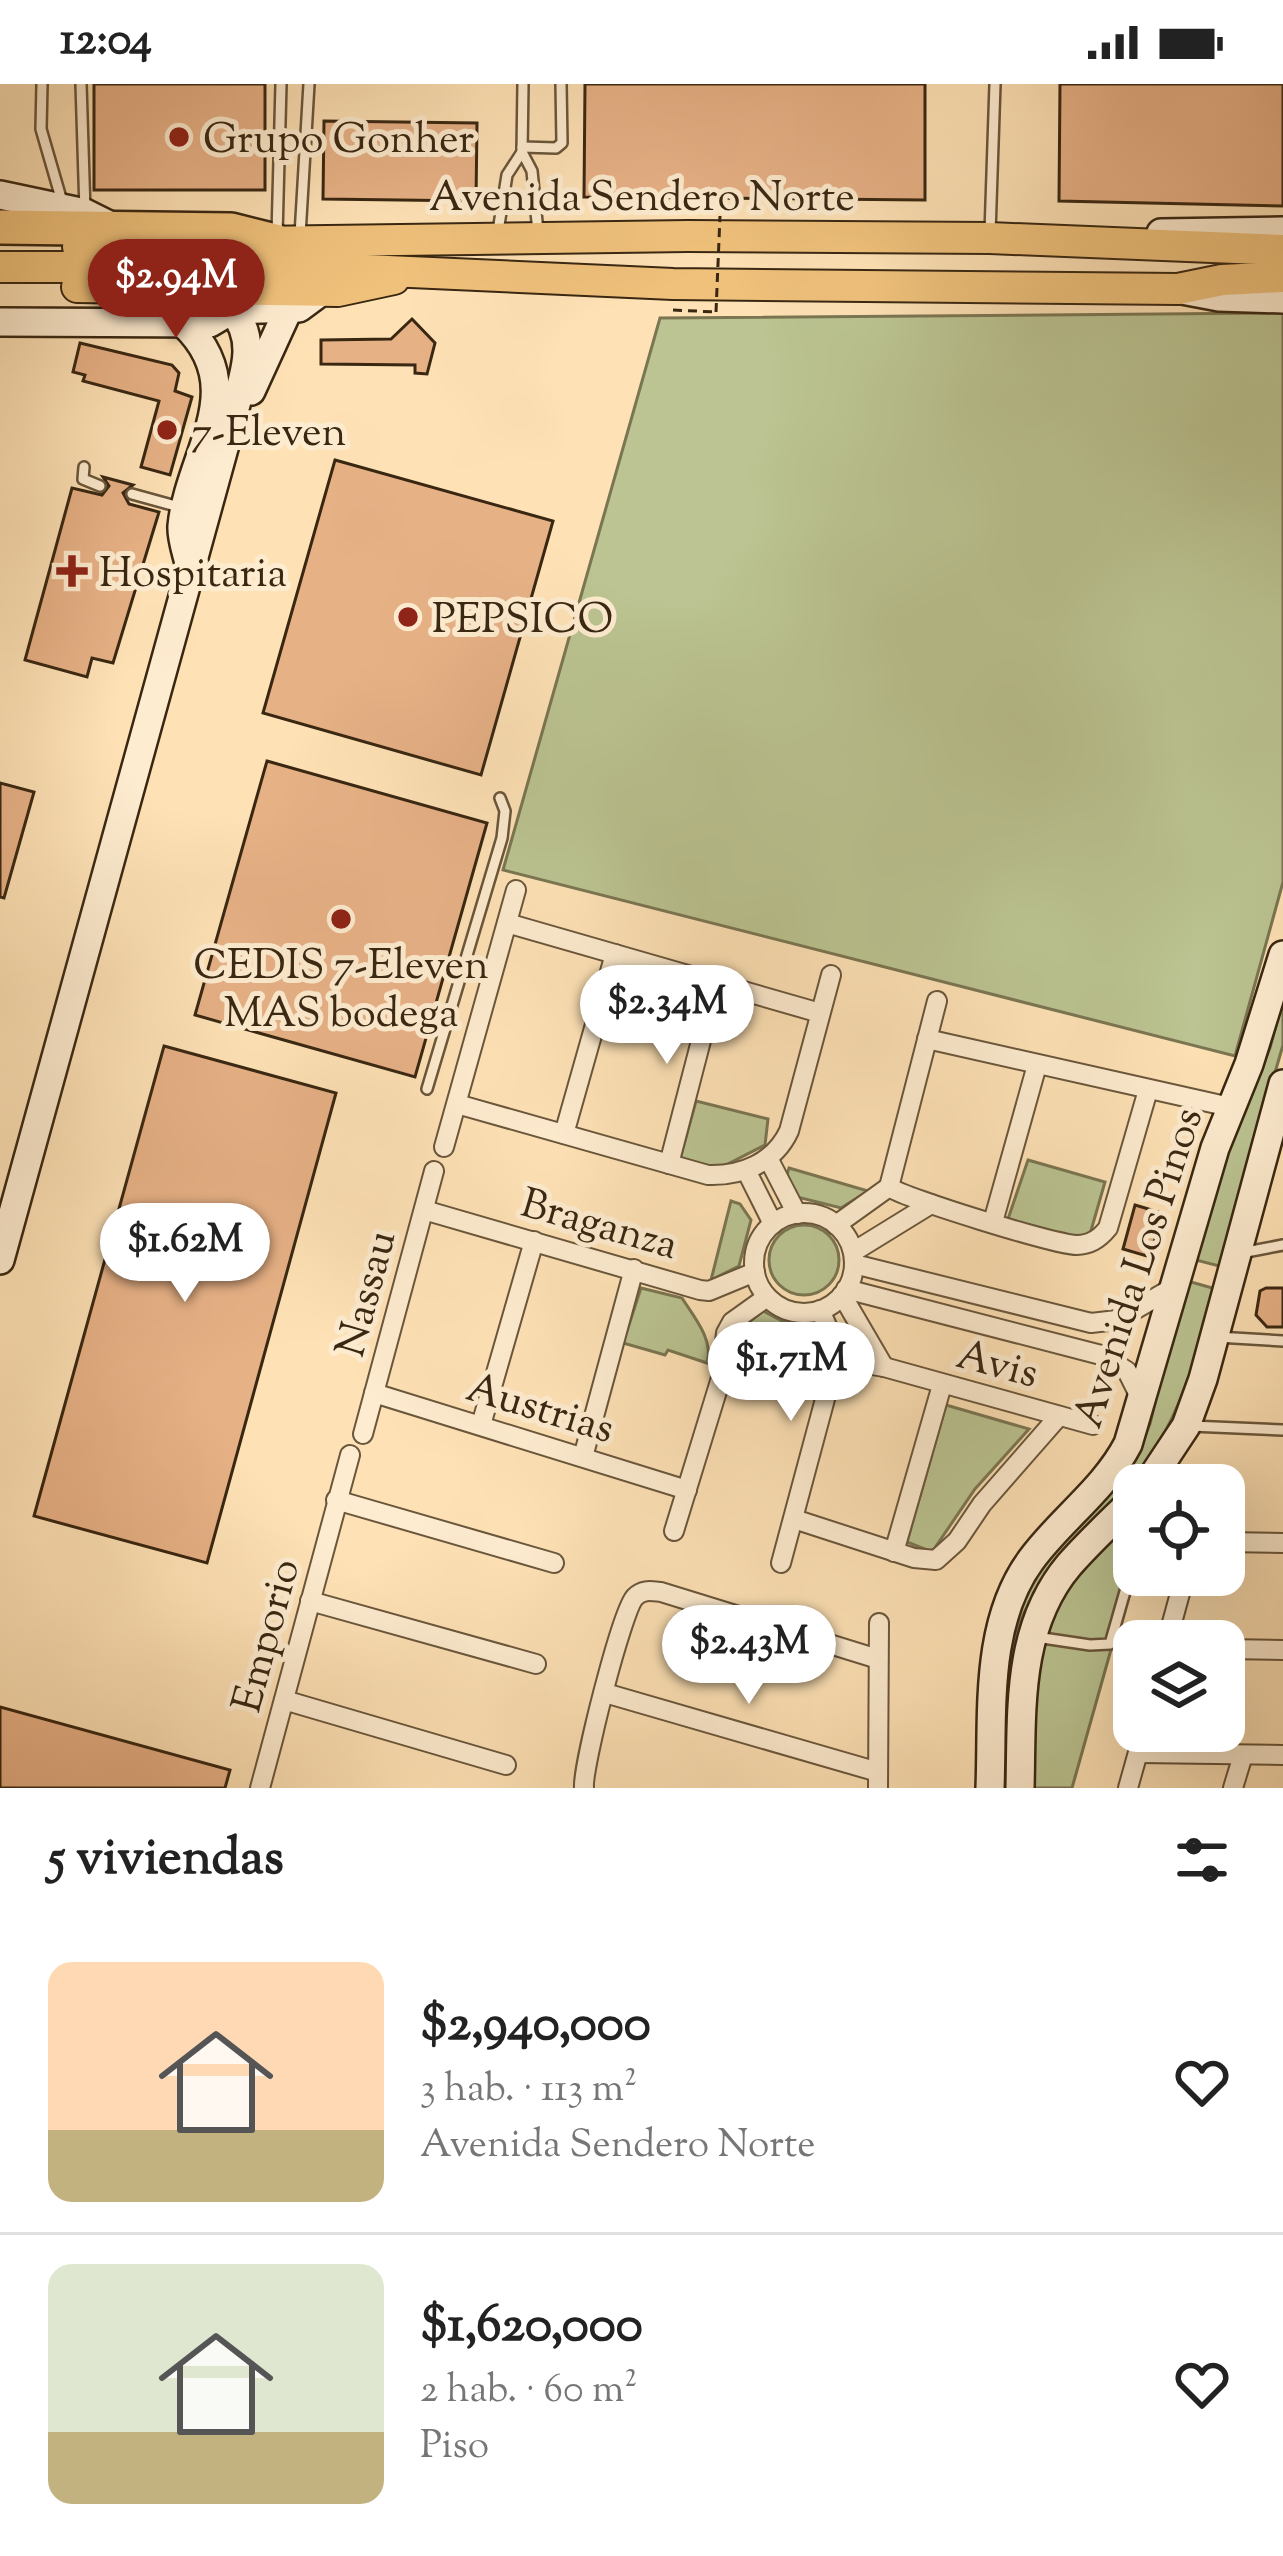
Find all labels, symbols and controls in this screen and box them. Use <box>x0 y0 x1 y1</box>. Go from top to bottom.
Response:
text: 12:04 <box>60 10 152 75</box>
place label: Grupo Gonher <box>203 112 474 172</box>
marker: Grupo Gonher <box>166 124 192 150</box>
street label: Avenida Sendero Norte <box>429 170 855 230</box>
pin: $2.94M <box>78 239 274 341</box>
text: $2.94M <box>115 250 237 306</box>
place label: 7-Eleven <box>191 405 346 465</box>
marker: 7-Eleven <box>154 417 180 443</box>
place label: Hospitaria <box>99 546 287 606</box>
marker: Hospitaria <box>56 555 88 587</box>
place label: PEPSICO <box>432 592 613 652</box>
marker: PEPSICO <box>395 604 421 630</box>
marker: CEDIS 7-Eleven MAS bodega <box>328 906 354 932</box>
place label: CEDIS 7-Eleven MAS bodega <box>193 938 489 1046</box>
pin: $2.34M <box>569 965 765 1067</box>
text: $2.34M <box>607 976 727 1032</box>
street label: Avenida Los Pinos <box>1061 1101 1221 1436</box>
street label: Braganza <box>513 1176 684 1278</box>
pin: $1.62M <box>87 1203 283 1305</box>
text: $1.62M <box>127 1214 243 1270</box>
street label: Nassau <box>323 1224 414 1364</box>
pin: $1.71M <box>693 1322 889 1424</box>
street label: Avis <box>949 1327 1044 1406</box>
text: $1.71M <box>735 1333 847 1389</box>
street label: Austrias <box>458 1360 621 1462</box>
map controls <box>1113 1464 1245 1752</box>
button: locate <box>1113 1464 1245 1596</box>
street label: Emporio <box>220 1553 318 1720</box>
pin: $2.43M <box>651 1605 847 1707</box>
text: $2.43M <box>689 1616 809 1672</box>
button: layers <box>1113 1620 1245 1752</box>
text: 5 viviendas <box>48 1824 284 1897</box>
icon: filters <box>1169 1827 1235 1893</box>
text: $2,940,000 <box>420 1990 651 2063</box>
icon: home <box>144 2010 288 2154</box>
icon: heart <box>1169 2049 1235 2115</box>
text: 3 hab. · 113 m² <box>420 2063 637 2119</box>
text: Avenida Sendero Norte <box>420 2119 815 2175</box>
text: $1,620,000 <box>420 2291 643 2364</box>
icon: home <box>144 2312 288 2456</box>
icon: heart <box>1169 2351 1235 2417</box>
text: 2 hab. · 60 m² <box>420 2364 637 2420</box>
text: Piso <box>420 2420 489 2476</box>

